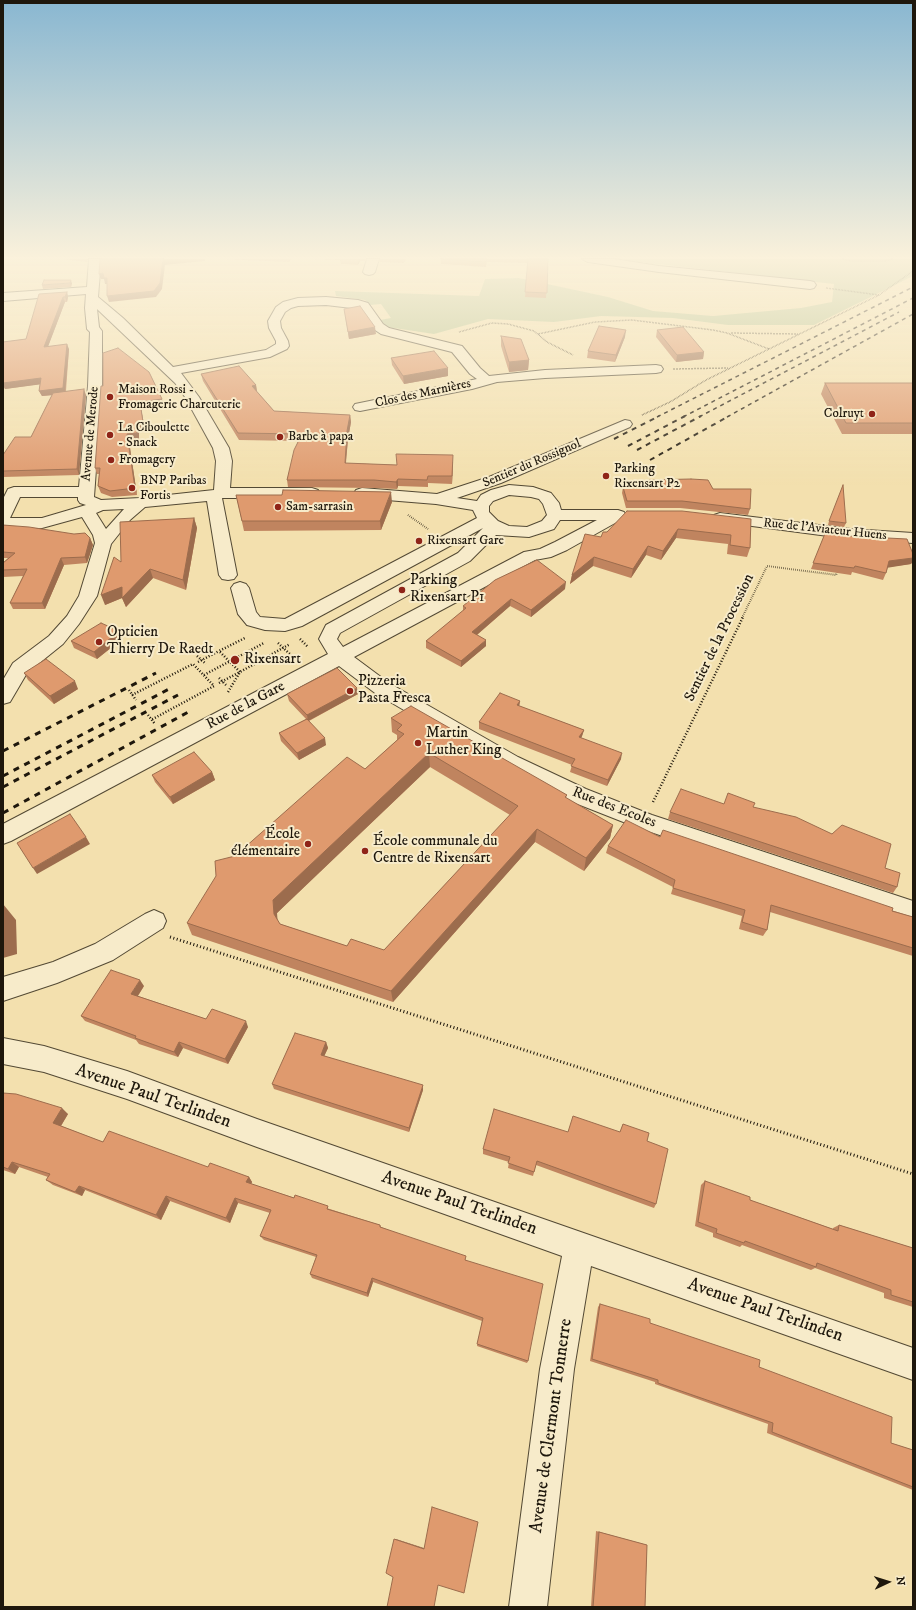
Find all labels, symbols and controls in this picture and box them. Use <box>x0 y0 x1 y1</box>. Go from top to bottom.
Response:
street label: Clos des Marnières <box>374 376 472 412</box>
place label: Maison Rossi - Fromagerie Charcuterie <box>118 382 241 413</box>
street label: Avenue de Merode <box>79 386 103 482</box>
marker: Maison Rossi - Fromagerie Charcuterie <box>105 392 115 402</box>
place label: Colruyt <box>824 406 864 422</box>
marker: Colruyt <box>867 409 877 419</box>
place label: La Ciboulette - Snack <box>118 420 189 451</box>
place label: Barbe à papa <box>288 429 353 445</box>
marker: La Ciboulette - Snack <box>105 430 115 440</box>
marker: Barbe à papa <box>275 432 285 442</box>
street label: Sentier du Rossignol <box>481 436 583 492</box>
place label: Fromagery <box>119 452 176 468</box>
marker: Fromagery <box>106 455 116 465</box>
place label: Parking Rixensart P2 <box>614 461 680 492</box>
marker: Parking Rixensart P2 <box>601 471 611 481</box>
place label: BNP Paribas Fortis <box>140 473 206 504</box>
marker: BNP Paribas Fortis <box>127 483 137 493</box>
place label: Sam-sarrasin <box>286 499 353 515</box>
marker: Sam-sarrasin <box>273 502 283 512</box>
street label: Rue de l'Aviateur Huens <box>762 516 888 544</box>
place label: Rixensart Gare <box>427 533 504 549</box>
marker: Rixensart Gare <box>414 536 424 546</box>
street label: Sentier de la Procession <box>681 571 759 705</box>
place label: Parking Rixensart P1 <box>410 572 484 607</box>
marker: Parking Rixensart P1 <box>397 585 407 595</box>
place label: Opticien Thierry De Raedt <box>107 624 213 659</box>
marker: Opticien Thierry De Raedt <box>94 637 104 647</box>
place label: Rixensart <box>244 651 301 669</box>
marker: Rixensart <box>229 654 241 666</box>
place label: Pizzeria Pasta Fresca <box>358 673 431 708</box>
street label: Rue de la Gare <box>204 678 288 734</box>
marker: Pizzeria Pasta Fresca <box>345 686 355 696</box>
place label: Martin Luther King <box>426 725 501 760</box>
marker: Martin Luther King <box>413 738 423 748</box>
street label: Rue des Ecoles <box>569 784 659 832</box>
place label: École élémentaire <box>231 826 300 861</box>
place label: École communale du Centre de Rixensart <box>373 833 497 868</box>
marker: École élémentaire <box>303 839 313 849</box>
marker: École communale du Centre de Rixensart <box>360 846 370 856</box>
street label: Avenue Paul Terlinden <box>72 1060 234 1134</box>
street label: Avenue Paul Terlinden <box>378 1167 540 1241</box>
street label: Avenue Paul Terlinden <box>684 1274 846 1348</box>
street label: Avenue de Clermont Tonnerre <box>526 1317 578 1535</box>
north arrow <box>868 1562 908 1602</box>
text: N <box>893 1576 907 1586</box>

